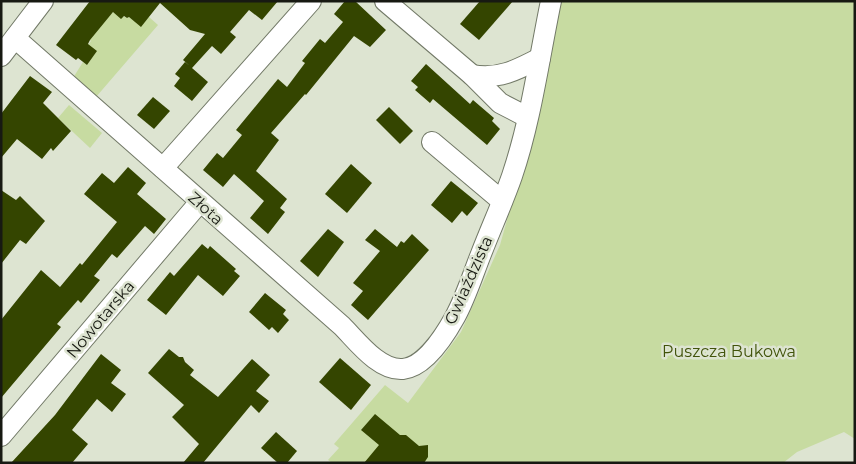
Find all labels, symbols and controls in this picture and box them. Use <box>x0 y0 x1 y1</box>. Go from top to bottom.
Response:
street label: Złota <box>184 188 227 229</box>
street label: Gwiaździsta <box>440 233 496 327</box>
street label: Nowotarska <box>62 277 138 362</box>
park label: Puszcza Bukowa <box>662 342 796 361</box>

